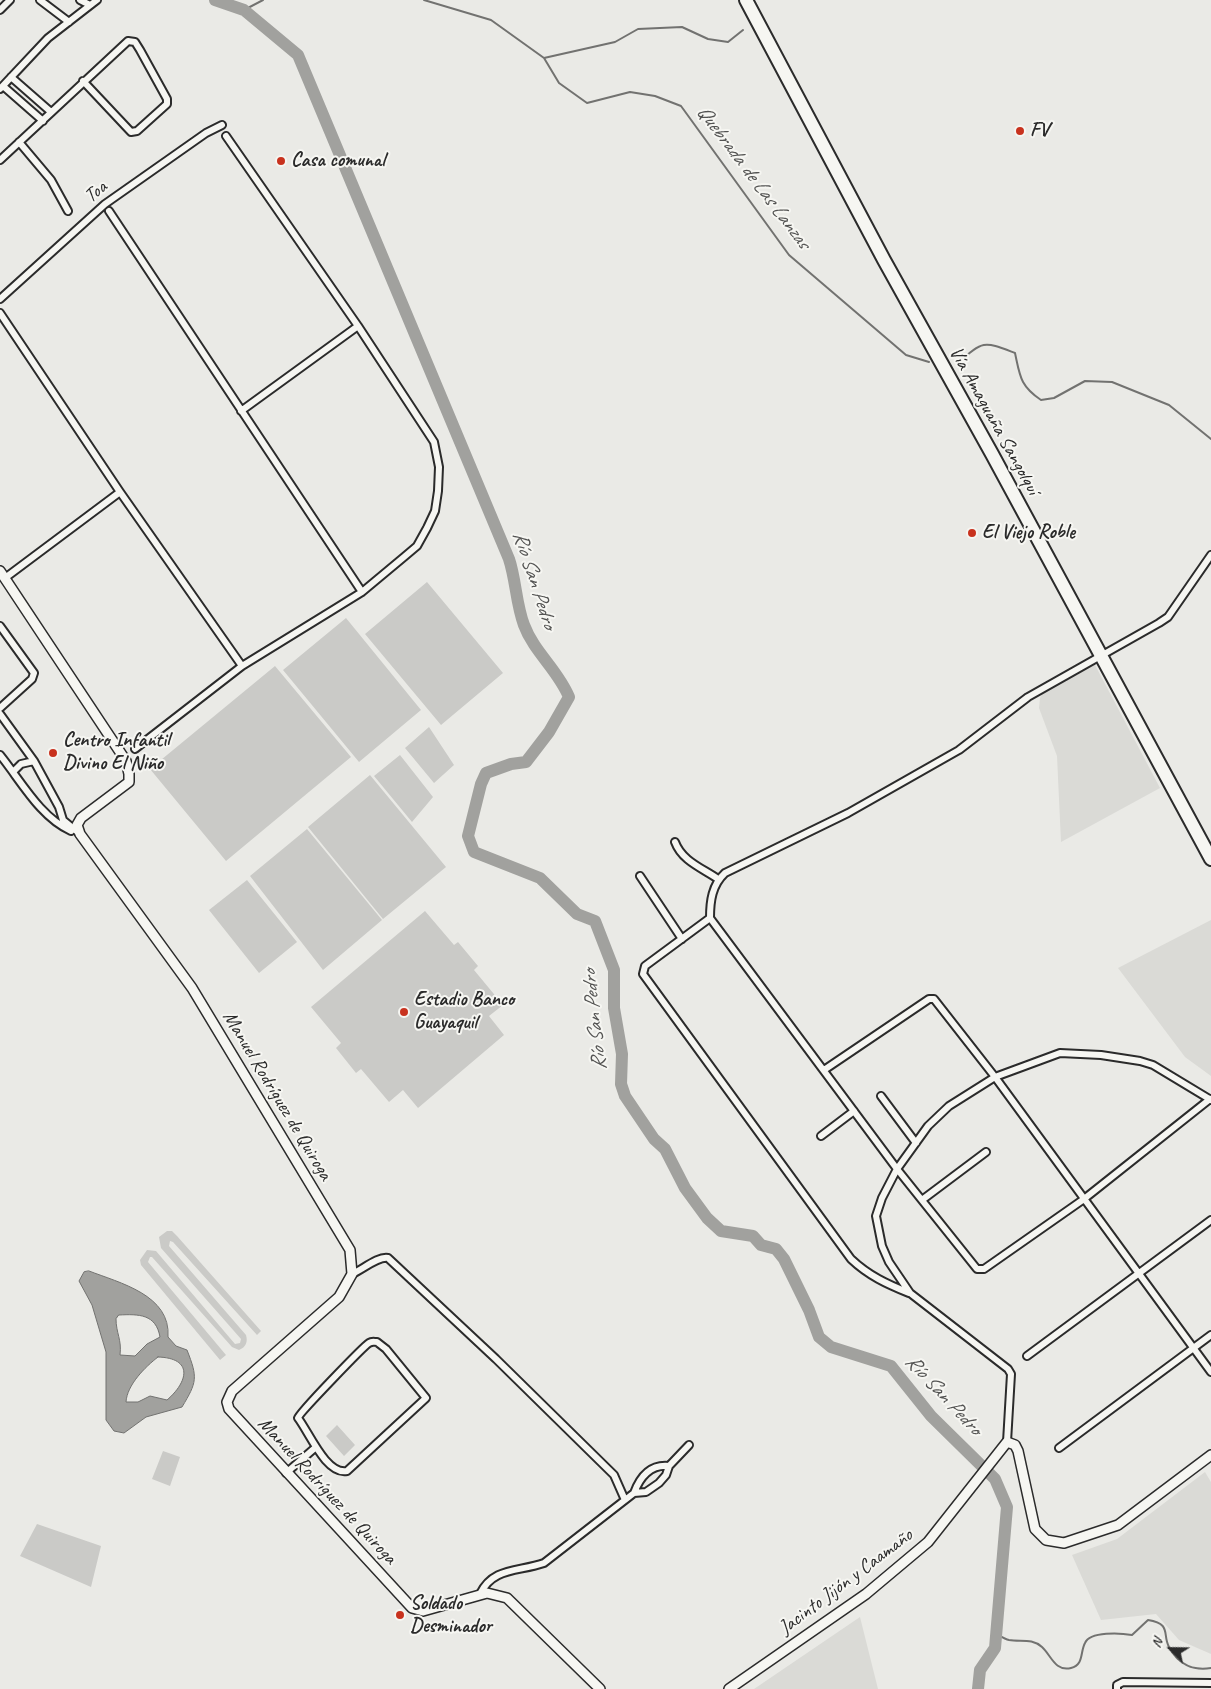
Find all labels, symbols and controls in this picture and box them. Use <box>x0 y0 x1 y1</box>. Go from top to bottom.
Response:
water label: Quebrada de Las Lanzas <box>691 100 815 254</box>
place label: FV <box>1030 119 1049 143</box>
marker: FV <box>1014 125 1026 137</box>
place label: Casa comunal <box>291 149 385 173</box>
marker: Casa comunal <box>275 155 287 167</box>
street label: Toa <box>80 176 112 208</box>
street label: Vía Amaguaña Sangolquí <box>943 343 1045 499</box>
place label: El Viejo Roble <box>982 521 1075 545</box>
marker: El Viejo Roble <box>966 527 978 539</box>
water label: Río San Pedro <box>506 528 562 632</box>
place label: Centro Infantil Divino El Niño <box>63 729 170 776</box>
marker: Centro Infantil Divino El Niño <box>47 747 59 759</box>
water label: Río San Pedro <box>577 969 613 1071</box>
place label: Estadio Banco Guayaquil <box>414 988 514 1035</box>
marker: Estadio Banco Guayaquil <box>398 1006 410 1018</box>
street label: Manuel Rodríguez de Quiroga <box>217 1007 337 1185</box>
water label: Río San Pedro <box>899 1350 987 1440</box>
street label: Manuel Rodríguez de Quiroga <box>252 1412 402 1570</box>
street label: Jacinto Jijón y Caamaño <box>774 1524 918 1640</box>
place label: Soldado Desminador <box>410 1592 492 1639</box>
marker: Soldado Desminador <box>394 1609 406 1621</box>
north arrow <box>1146 1624 1196 1674</box>
text: N <box>1147 1636 1166 1650</box>

